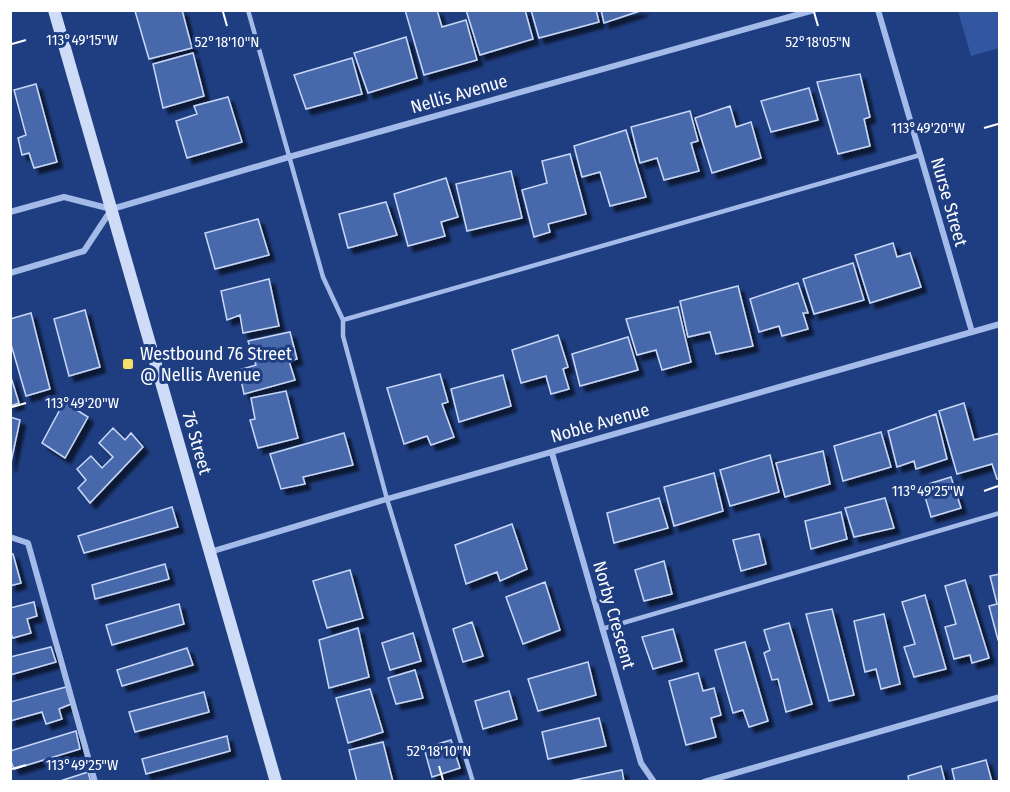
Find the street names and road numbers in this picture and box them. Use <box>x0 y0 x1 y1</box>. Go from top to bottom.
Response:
street label: Nellis Avenue <box>408 70 510 118</box>
street label: Nurse Street <box>926 155 972 249</box>
street label: Noble Avenue <box>548 398 652 448</box>
street label: 76 Street <box>178 409 216 477</box>
street label: Norby Crescent <box>588 558 640 672</box>

